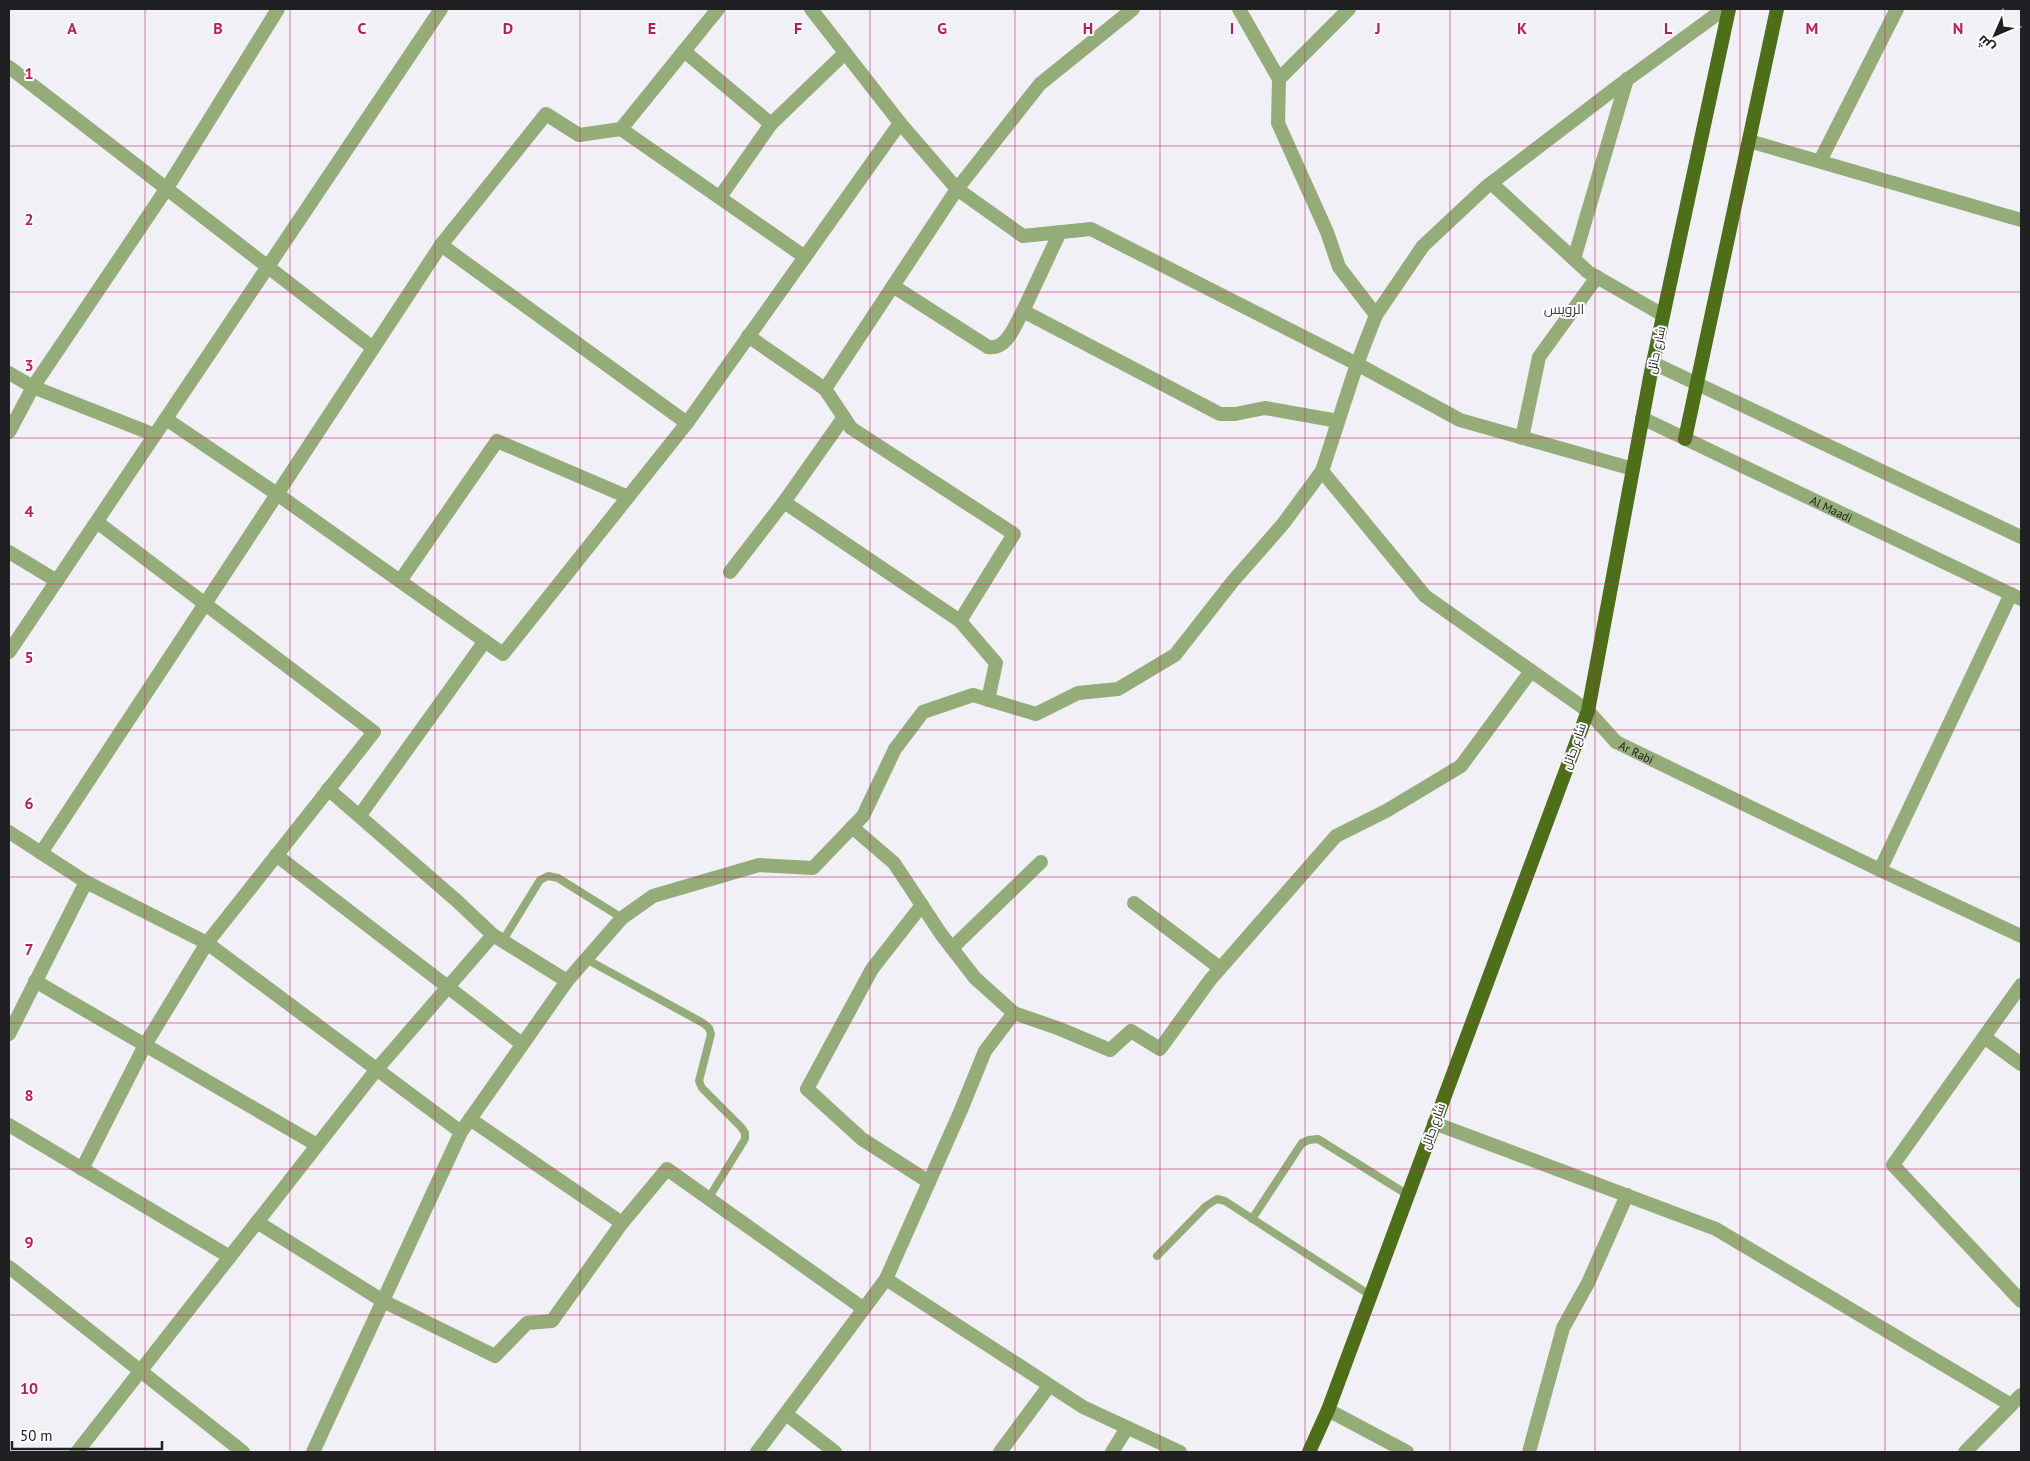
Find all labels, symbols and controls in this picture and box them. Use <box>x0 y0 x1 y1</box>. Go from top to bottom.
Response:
north arrow <box>1970 10 2020 60</box>
text: A <box>67 18 77 38</box>
text: B <box>213 18 223 38</box>
text: C <box>358 18 367 38</box>
text: D <box>503 18 513 38</box>
text: E <box>648 18 656 38</box>
text: F <box>794 18 802 38</box>
text: G <box>937 18 947 38</box>
text: H <box>1083 18 1093 38</box>
text: I <box>1230 18 1234 38</box>
text: J <box>1374 18 1381 38</box>
text: K <box>1517 18 1527 38</box>
text: L <box>1664 18 1673 38</box>
text: M <box>1806 18 1818 38</box>
text: N <box>1953 18 1963 38</box>
text: ش <box>1973 31 1999 57</box>
text: 1 <box>24 63 34 83</box>
text: 2 <box>24 209 34 229</box>
district label: الرويس <box>1544 300 1584 318</box>
street label: شارع حائل <box>1644 325 1669 375</box>
text: 3 <box>24 355 34 375</box>
street label: Al Maadi <box>1808 492 1855 525</box>
text: 4 <box>24 501 34 521</box>
text: 5 <box>24 647 34 667</box>
street label: شارع حائل <box>1559 721 1590 772</box>
street label: Ar Rabi <box>1617 737 1656 767</box>
text: 6 <box>24 793 34 813</box>
text: 7 <box>24 939 34 959</box>
text: 8 <box>24 1085 34 1105</box>
street label: شارع حائل <box>1418 1101 1449 1152</box>
text: 9 <box>24 1232 34 1252</box>
text: 10 <box>20 1378 38 1398</box>
scale bar <box>12 1418 162 1450</box>
text: 50 m <box>20 1426 53 1445</box>

